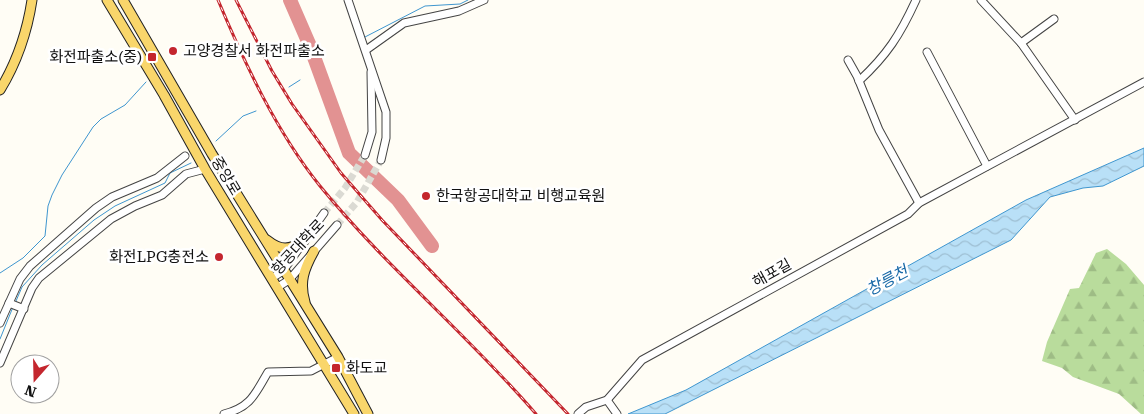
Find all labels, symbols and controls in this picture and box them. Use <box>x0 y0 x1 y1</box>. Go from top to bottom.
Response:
place label: 고양경찰서 화전파출소 <box>183 42 325 60</box>
marker: 고양경찰서 화전파출소 <box>167 45 179 57</box>
place label: 화전파출소(중) <box>49 48 142 66</box>
marker: 화전파출소(중) <box>146 51 158 63</box>
street label: 중앙로 <box>208 154 244 198</box>
place label: 한국항공대학교 비행교육원 <box>436 187 605 205</box>
marker: 한국항공대학교 비행교육원 <box>420 190 432 202</box>
street label: 항공대학로 <box>268 216 328 278</box>
place label: 화전LPG충전소 <box>109 248 209 266</box>
marker: 화전LPG충전소 <box>213 251 225 263</box>
street label: 해포길 <box>750 255 794 291</box>
water label: 창릉천 <box>863 261 913 299</box>
north arrow <box>10 354 60 404</box>
place label: 화도교 <box>346 359 387 377</box>
marker: 화도교 <box>330 362 342 374</box>
text: N <box>23 382 38 401</box>

